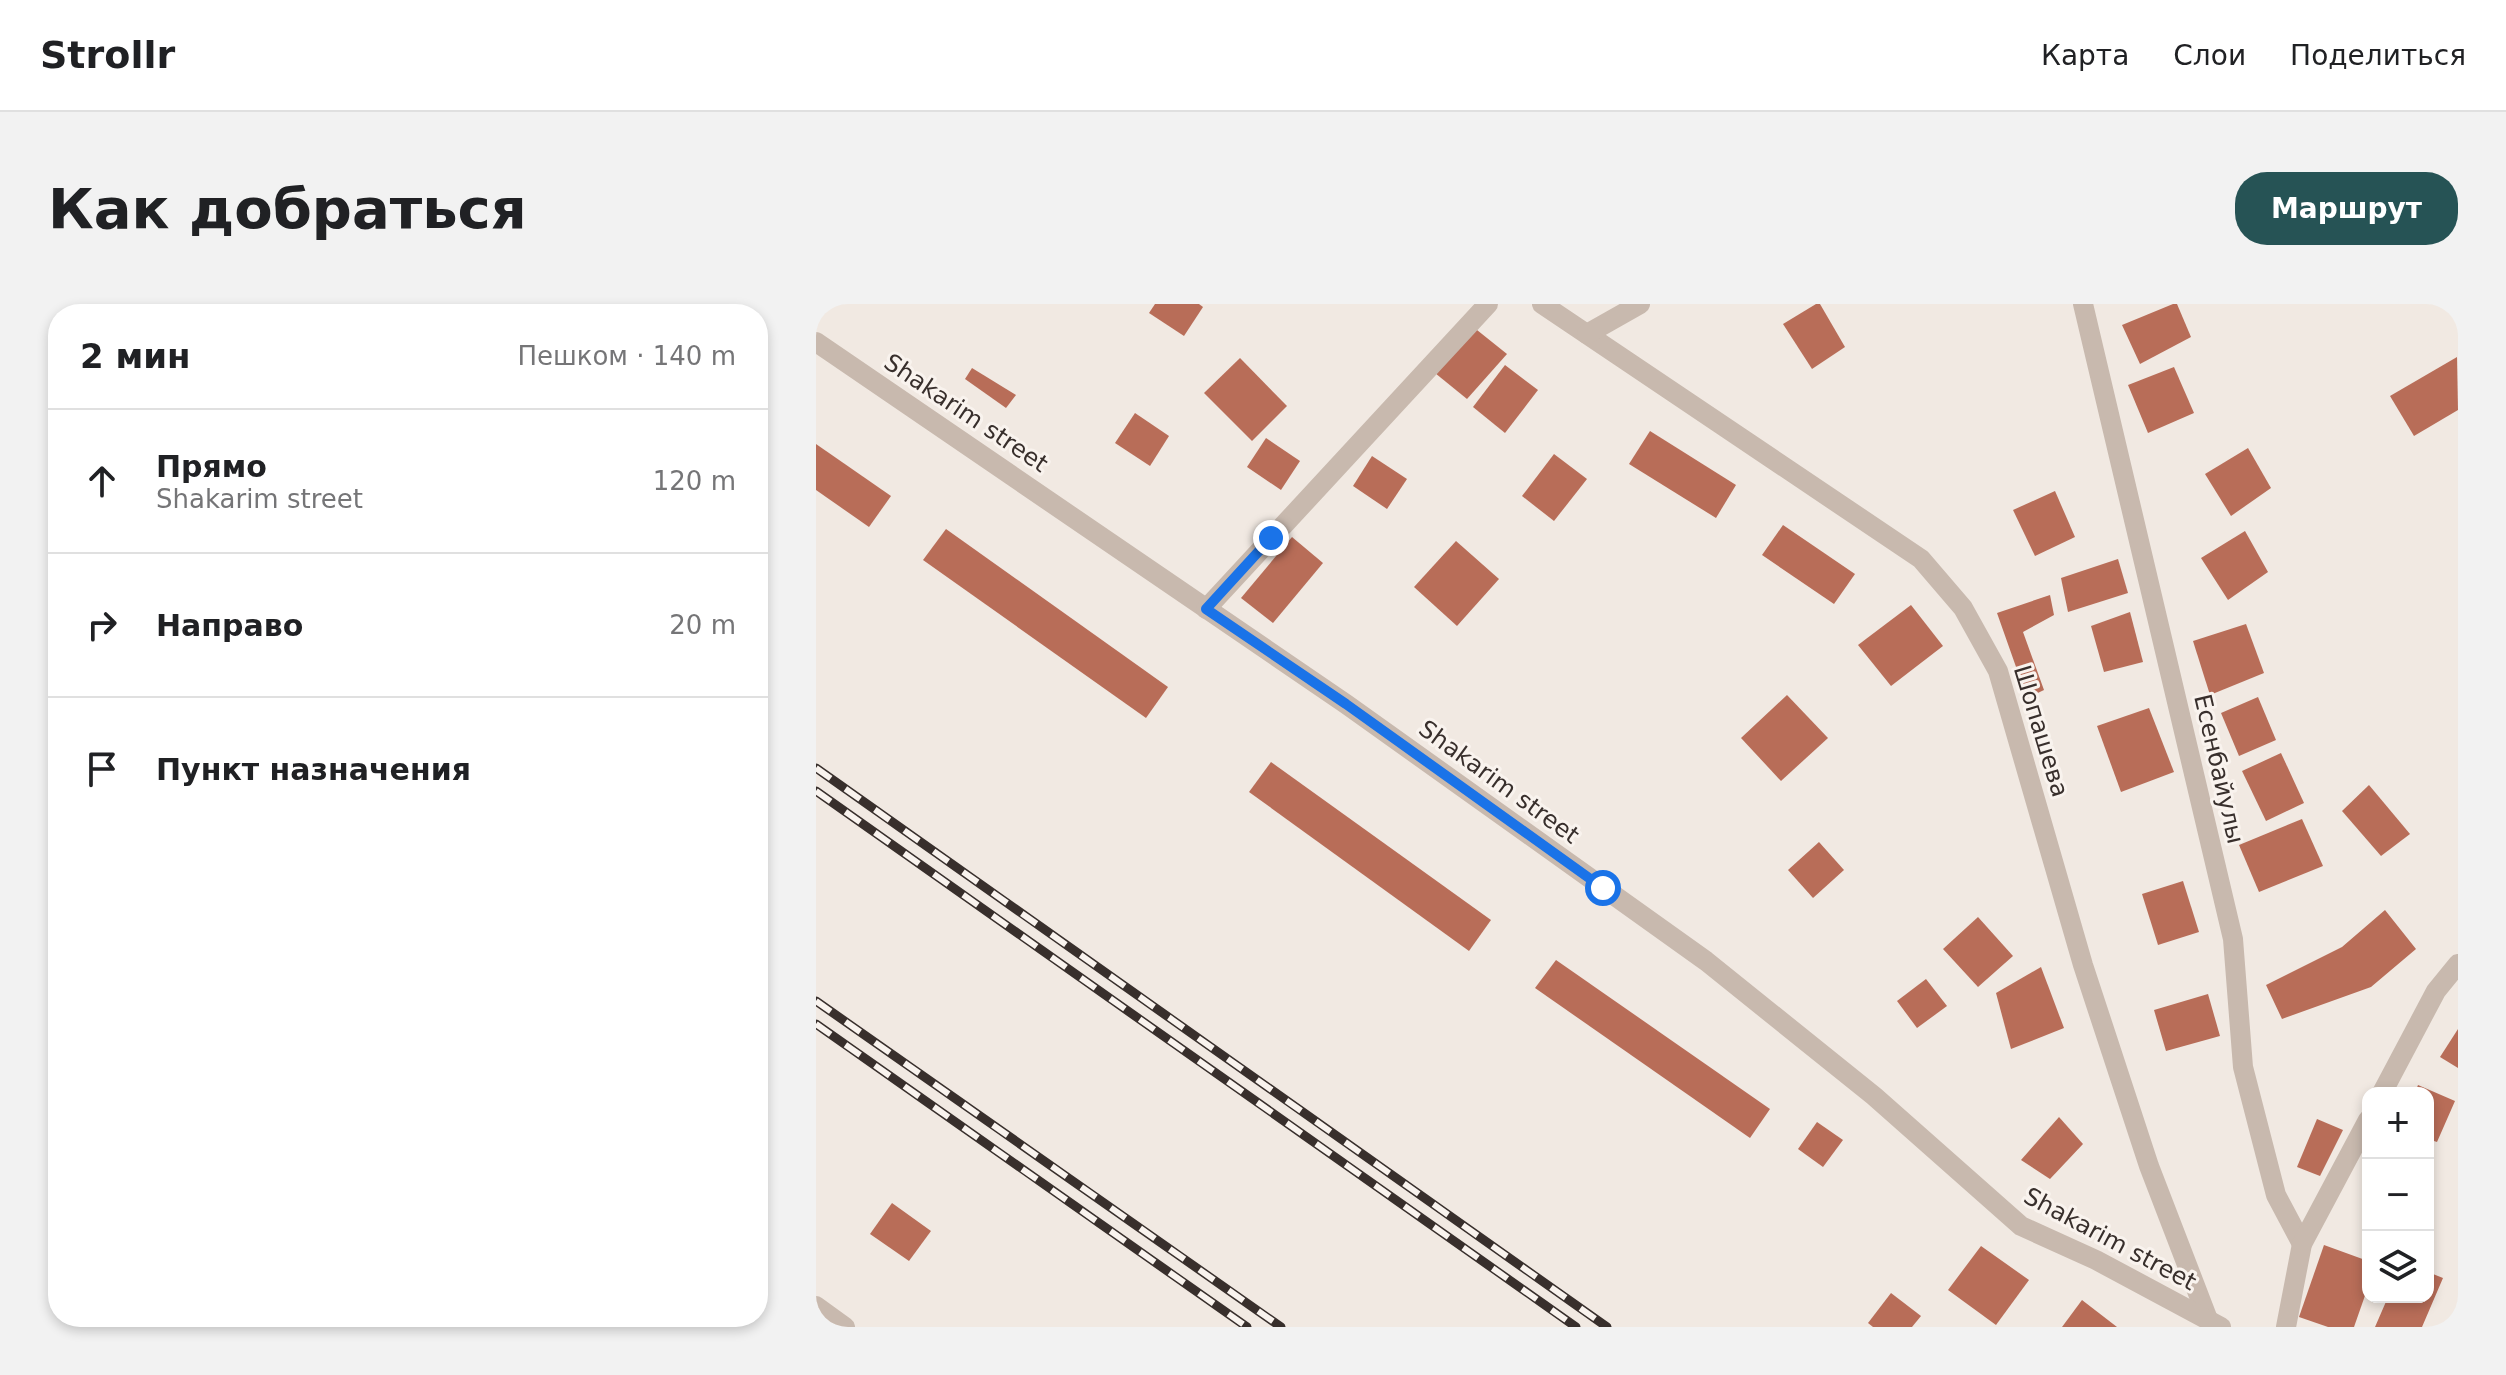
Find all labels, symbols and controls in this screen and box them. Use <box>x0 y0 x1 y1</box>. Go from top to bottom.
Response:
text: Strollr <box>40 33 175 77</box>
text: Карта <box>2041 39 2129 72</box>
text: Слои <box>2173 39 2246 72</box>
text: Поделиться <box>2290 39 2466 72</box>
button: Маршрут <box>2235 172 2458 245</box>
text: Как добраться <box>48 176 527 241</box>
text: 2 мин <box>80 336 191 376</box>
text: Пешком · 140 m <box>517 341 736 371</box>
street label: Shakarim street <box>879 348 1053 478</box>
text: Прямо <box>156 449 267 484</box>
icon: ahead <box>80 459 124 503</box>
text: 120 m <box>653 466 736 496</box>
text: Shakarim street <box>156 484 363 514</box>
route end <box>1253 520 1289 556</box>
icon: right <box>80 603 124 647</box>
text: Направо <box>156 608 303 643</box>
text: 20 m <box>669 610 736 640</box>
street label: Шопашева <box>2008 662 2074 800</box>
street label: Есенбайулы <box>2188 692 2250 846</box>
street label: Shakarim street <box>1413 715 1585 849</box>
icon: arrive <box>80 747 124 791</box>
text: Пункт назначения <box>156 752 471 787</box>
route start <box>1585 870 1621 906</box>
map controls <box>2362 1087 2434 1303</box>
button: + <box>2362 1087 2434 1159</box>
button: − <box>2362 1159 2434 1231</box>
street label: Shakarim street <box>2019 1182 2201 1296</box>
button: layers <box>2362 1231 2434 1303</box>

